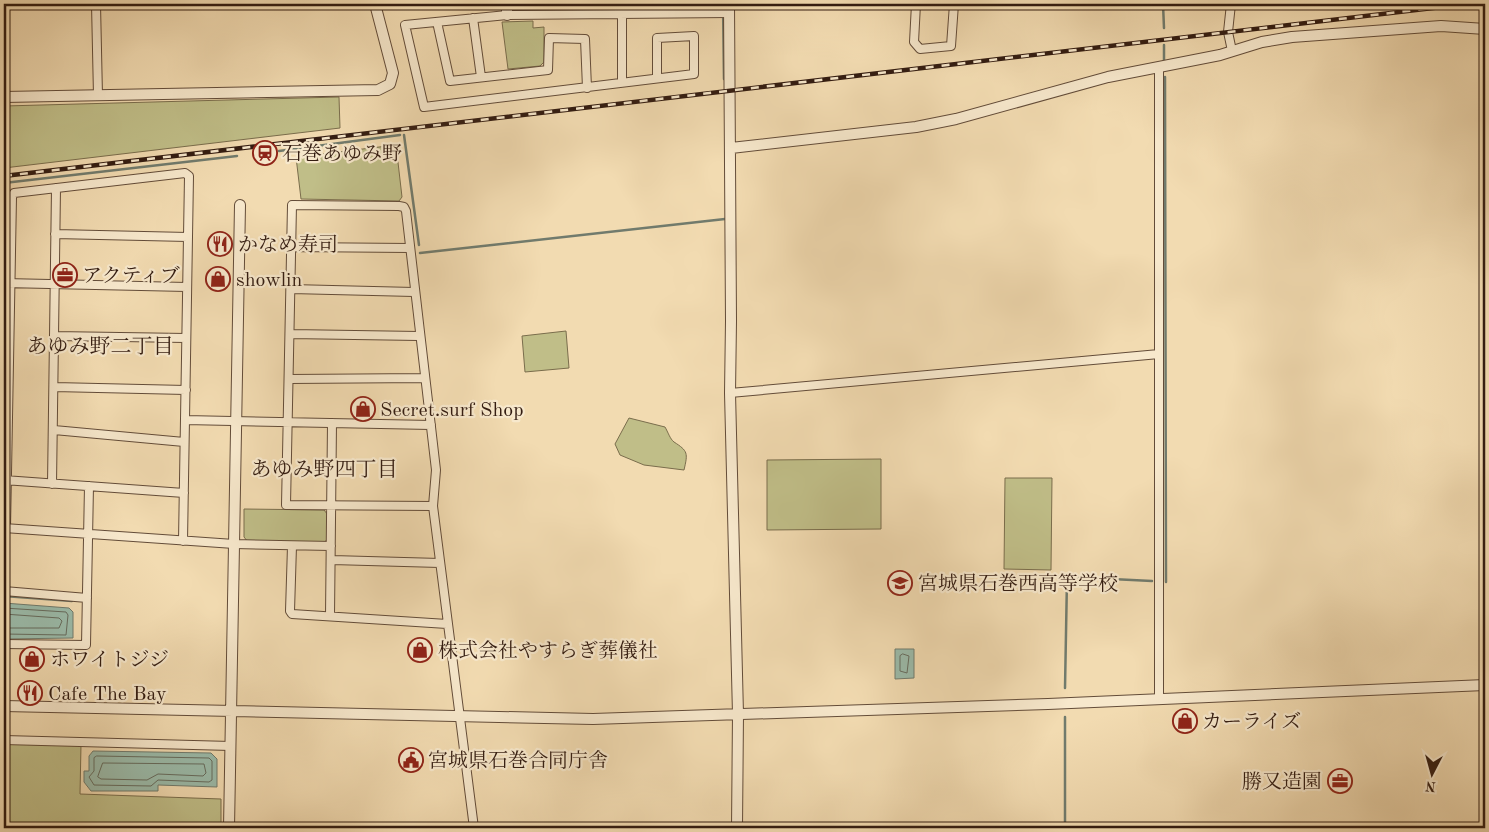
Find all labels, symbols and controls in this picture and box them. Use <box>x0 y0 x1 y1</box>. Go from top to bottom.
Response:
station icon: 石巻あゆみ野 <box>252 140 278 166</box>
place label: 石巻あゆみ野 <box>282 143 402 165</box>
restaurant icon: かなめ寿司 <box>207 231 233 257</box>
place label: かなめ寿司 <box>238 233 338 256</box>
office icon: アクティブ <box>52 262 78 288</box>
place label: アクティブ <box>82 265 180 287</box>
shop icon: showlin <box>205 266 231 292</box>
place label: showlin <box>236 271 302 291</box>
district label: あゆみ野二丁目 <box>27 335 174 358</box>
shop icon: Secret.surf Shop <box>350 396 376 422</box>
place label: Secret.surf Shop <box>380 401 524 421</box>
district label: あゆみ野四丁目 <box>251 458 398 481</box>
school or university icon: 宮城県石巻西高等学校 <box>887 570 913 596</box>
place label: 宮城県石巻西高等学校 <box>918 573 1118 595</box>
shop icon: 株式会社やすらぎ葬儀社 <box>407 637 433 663</box>
place label: 株式会社やすらぎ葬儀社 <box>438 640 658 662</box>
shop icon: ホワイトジジ <box>19 646 45 672</box>
place label: ホワイトジジ <box>50 650 169 671</box>
restaurant icon: Cafe The Bay <box>17 680 43 706</box>
place label: Cafe The Bay <box>48 685 167 705</box>
shop icon: カーライズ <box>1172 708 1198 734</box>
place label: カーライズ <box>1202 711 1301 733</box>
public building icon: 宮城県石巻合同庁舎 <box>398 747 424 773</box>
place label: 宮城県石巻合同庁舎 <box>428 750 608 772</box>
north arrow <box>1406 750 1456 800</box>
office icon: 勝又造園 <box>1327 768 1353 794</box>
place label: 勝又造園 <box>1242 771 1322 793</box>
text: N <box>1424 778 1437 793</box>

